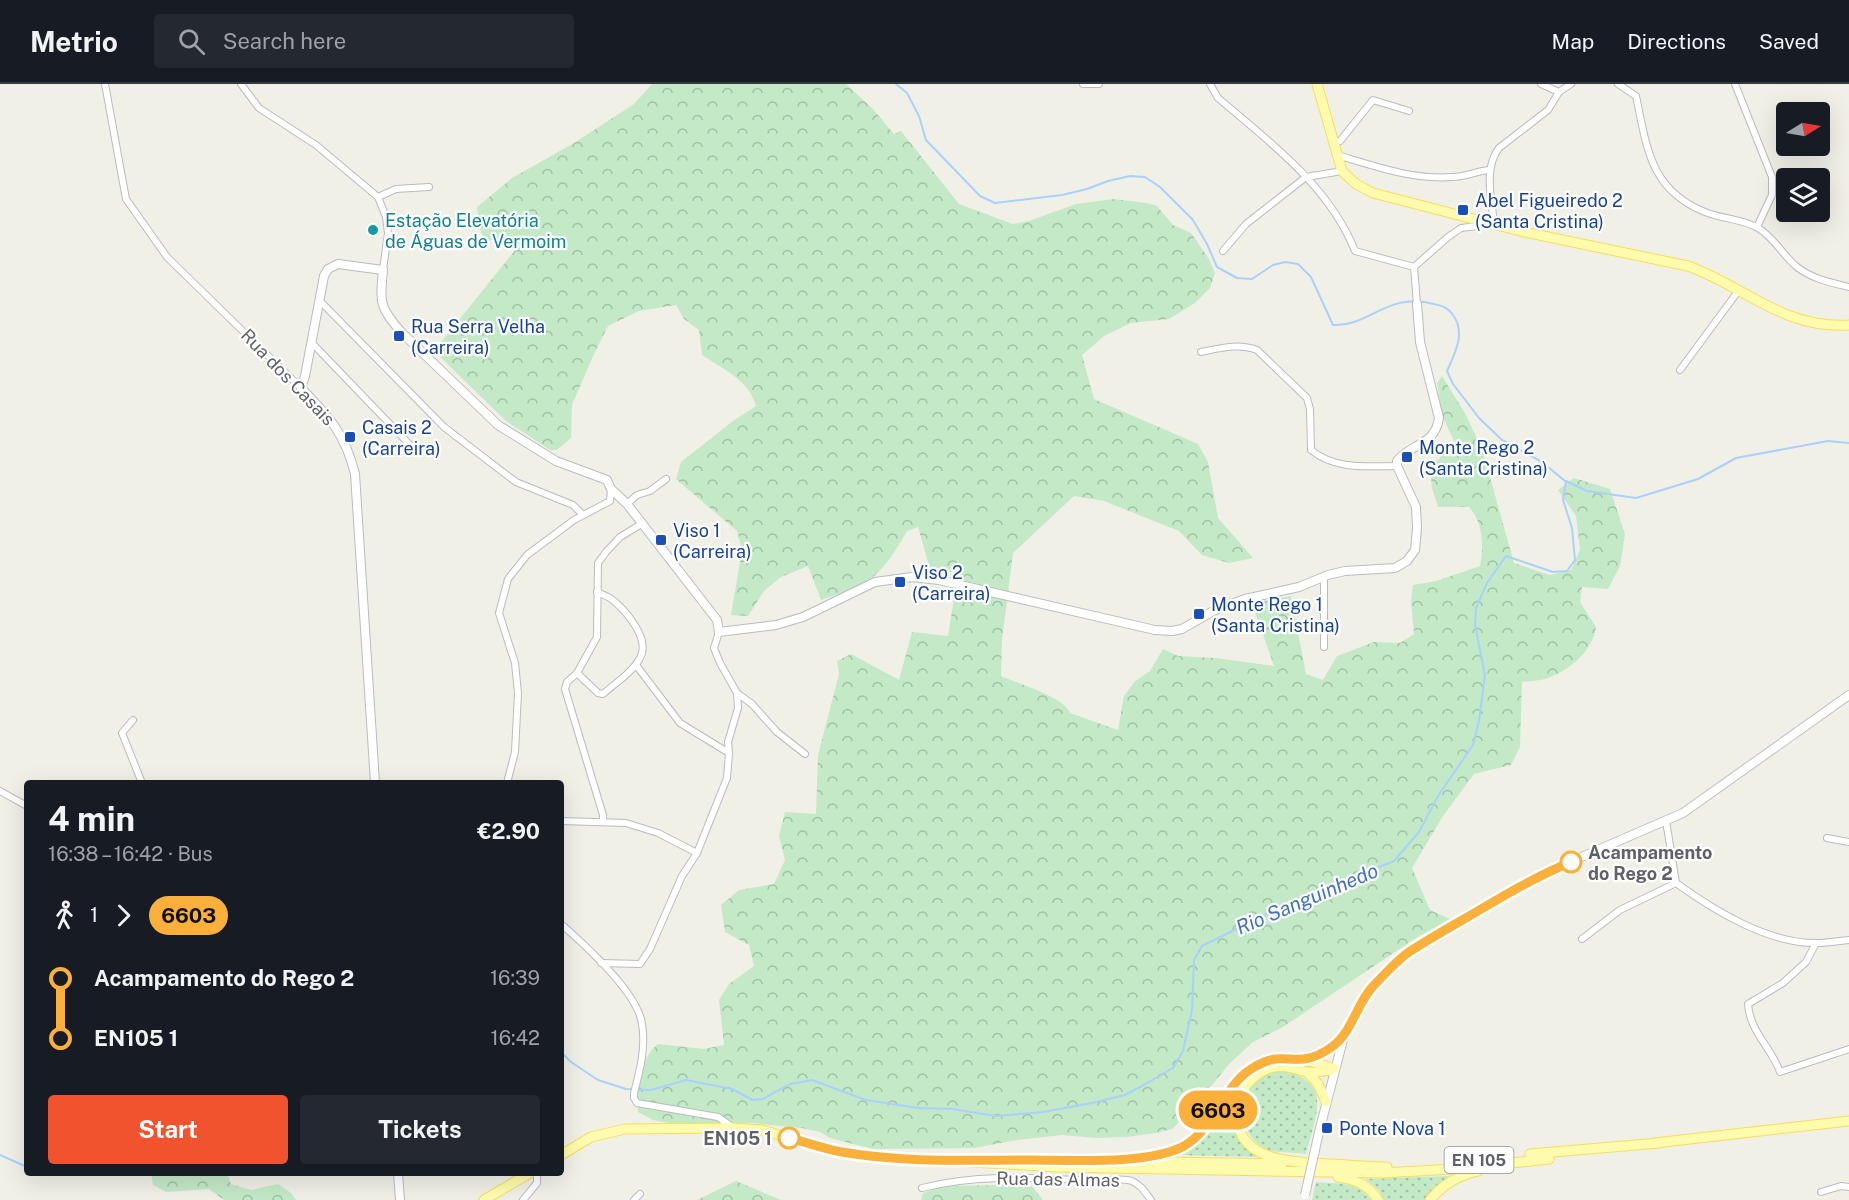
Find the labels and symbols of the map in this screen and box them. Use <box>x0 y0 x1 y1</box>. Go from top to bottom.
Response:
north arrow <box>1776 102 1830 156</box>
place label: Abel Figueiredo 2 (Santa Cristina) <box>1475 190 1623 232</box>
marker: Abel Figueiredo 2 (Santa Cristina) <box>1456 203 1470 217</box>
place label: Estação Elevatória de Águas de Vermoim <box>385 210 566 252</box>
marker: Estação Elevatória de Águas de Vermoim <box>366 223 380 237</box>
place label: Rua Serra Velha (Carreira) <box>411 316 545 358</box>
street label: Rua dos Casais <box>237 325 339 429</box>
marker: Rua Serra Velha (Carreira) <box>392 329 406 343</box>
place label: Casais 2 (Carreira) <box>362 417 441 459</box>
marker: Casais 2 (Carreira) <box>343 430 357 444</box>
place label: Monte Rego 2 (Santa Cristina) <box>1419 437 1548 479</box>
marker: Monte Rego 2 (Santa Cristina) <box>1400 450 1414 464</box>
place label: Viso 1 (Carreira) <box>673 520 752 562</box>
marker: Viso 1 (Carreira) <box>654 533 668 547</box>
place label: Viso 2 (Carreira) <box>912 562 991 604</box>
marker: Viso 2 (Carreira) <box>893 575 907 589</box>
place label: Monte Rego 1 (Santa Cristina) <box>1211 594 1340 636</box>
marker: Monte Rego 1 (Santa Cristina) <box>1192 607 1206 621</box>
place label: Acampamento do Rego 2 <box>1588 842 1712 884</box>
marker: Acampamento do Rego 2 <box>1560 851 1582 873</box>
water label: Rio Sanguinhedo <box>1232 858 1382 940</box>
line badge: 6603 <box>1176 1090 1260 1130</box>
place label: Ponte Nova 1 <box>1339 1118 1446 1139</box>
marker: Ponte Nova 1 <box>1320 1121 1334 1135</box>
marker: EN105 1 <box>778 1127 800 1149</box>
place label: EN105 1 <box>703 1128 772 1149</box>
road number: EN 105 <box>1444 1147 1514 1173</box>
street label: Rua das Almas <box>996 1167 1120 1191</box>

